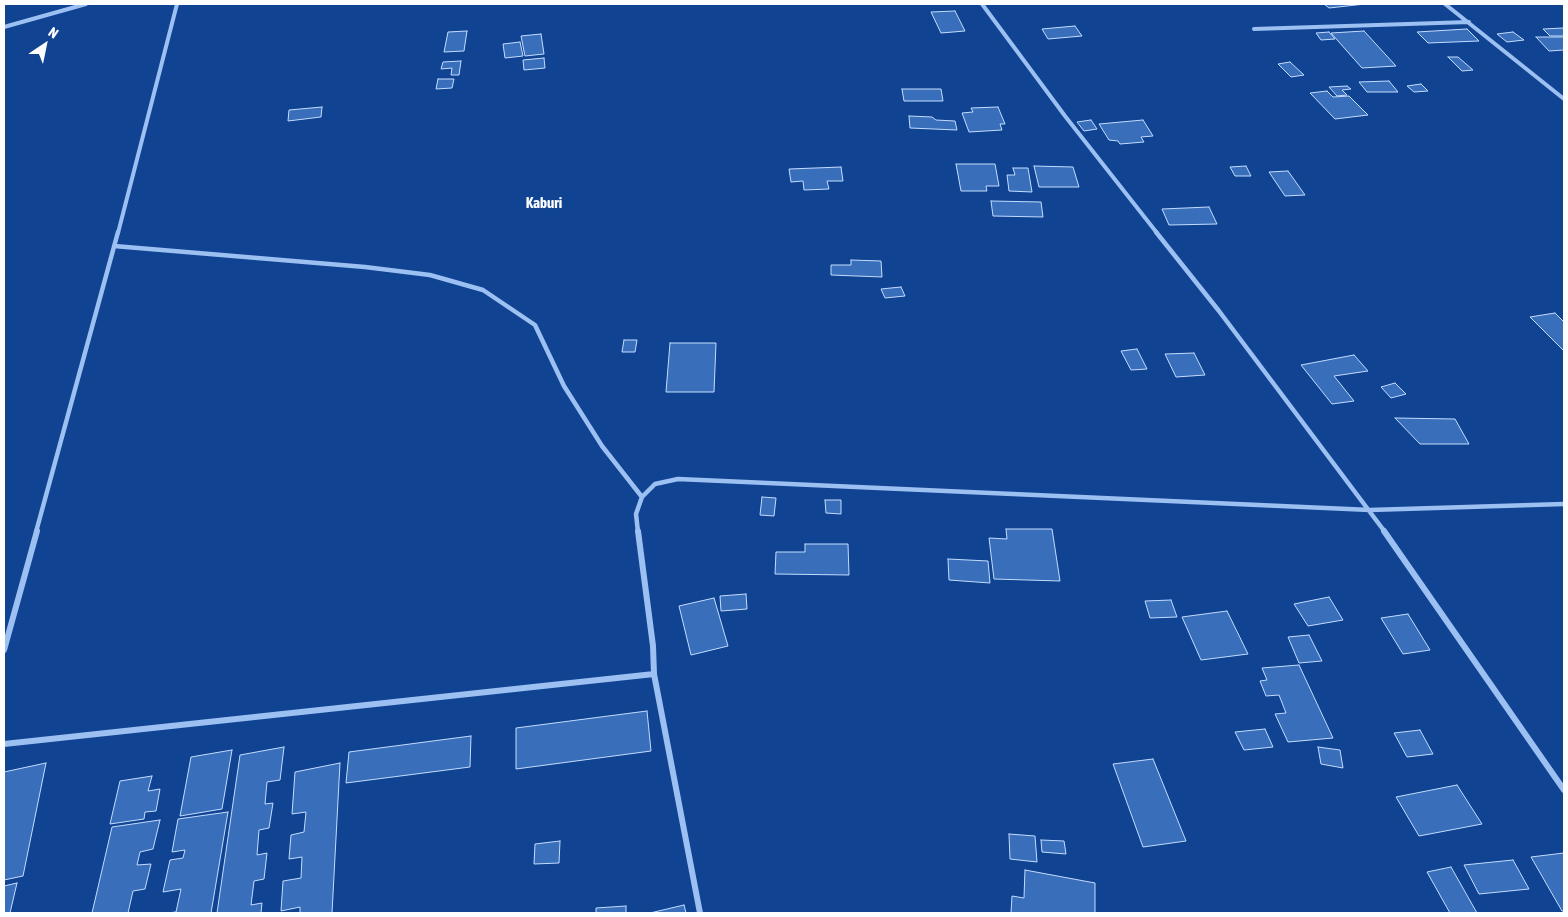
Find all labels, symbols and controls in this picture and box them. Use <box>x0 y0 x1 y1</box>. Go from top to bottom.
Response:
north arrow <box>20 20 70 70</box>
text: N <box>45 24 61 42</box>
district label: Kaburi <box>526 194 562 212</box>

